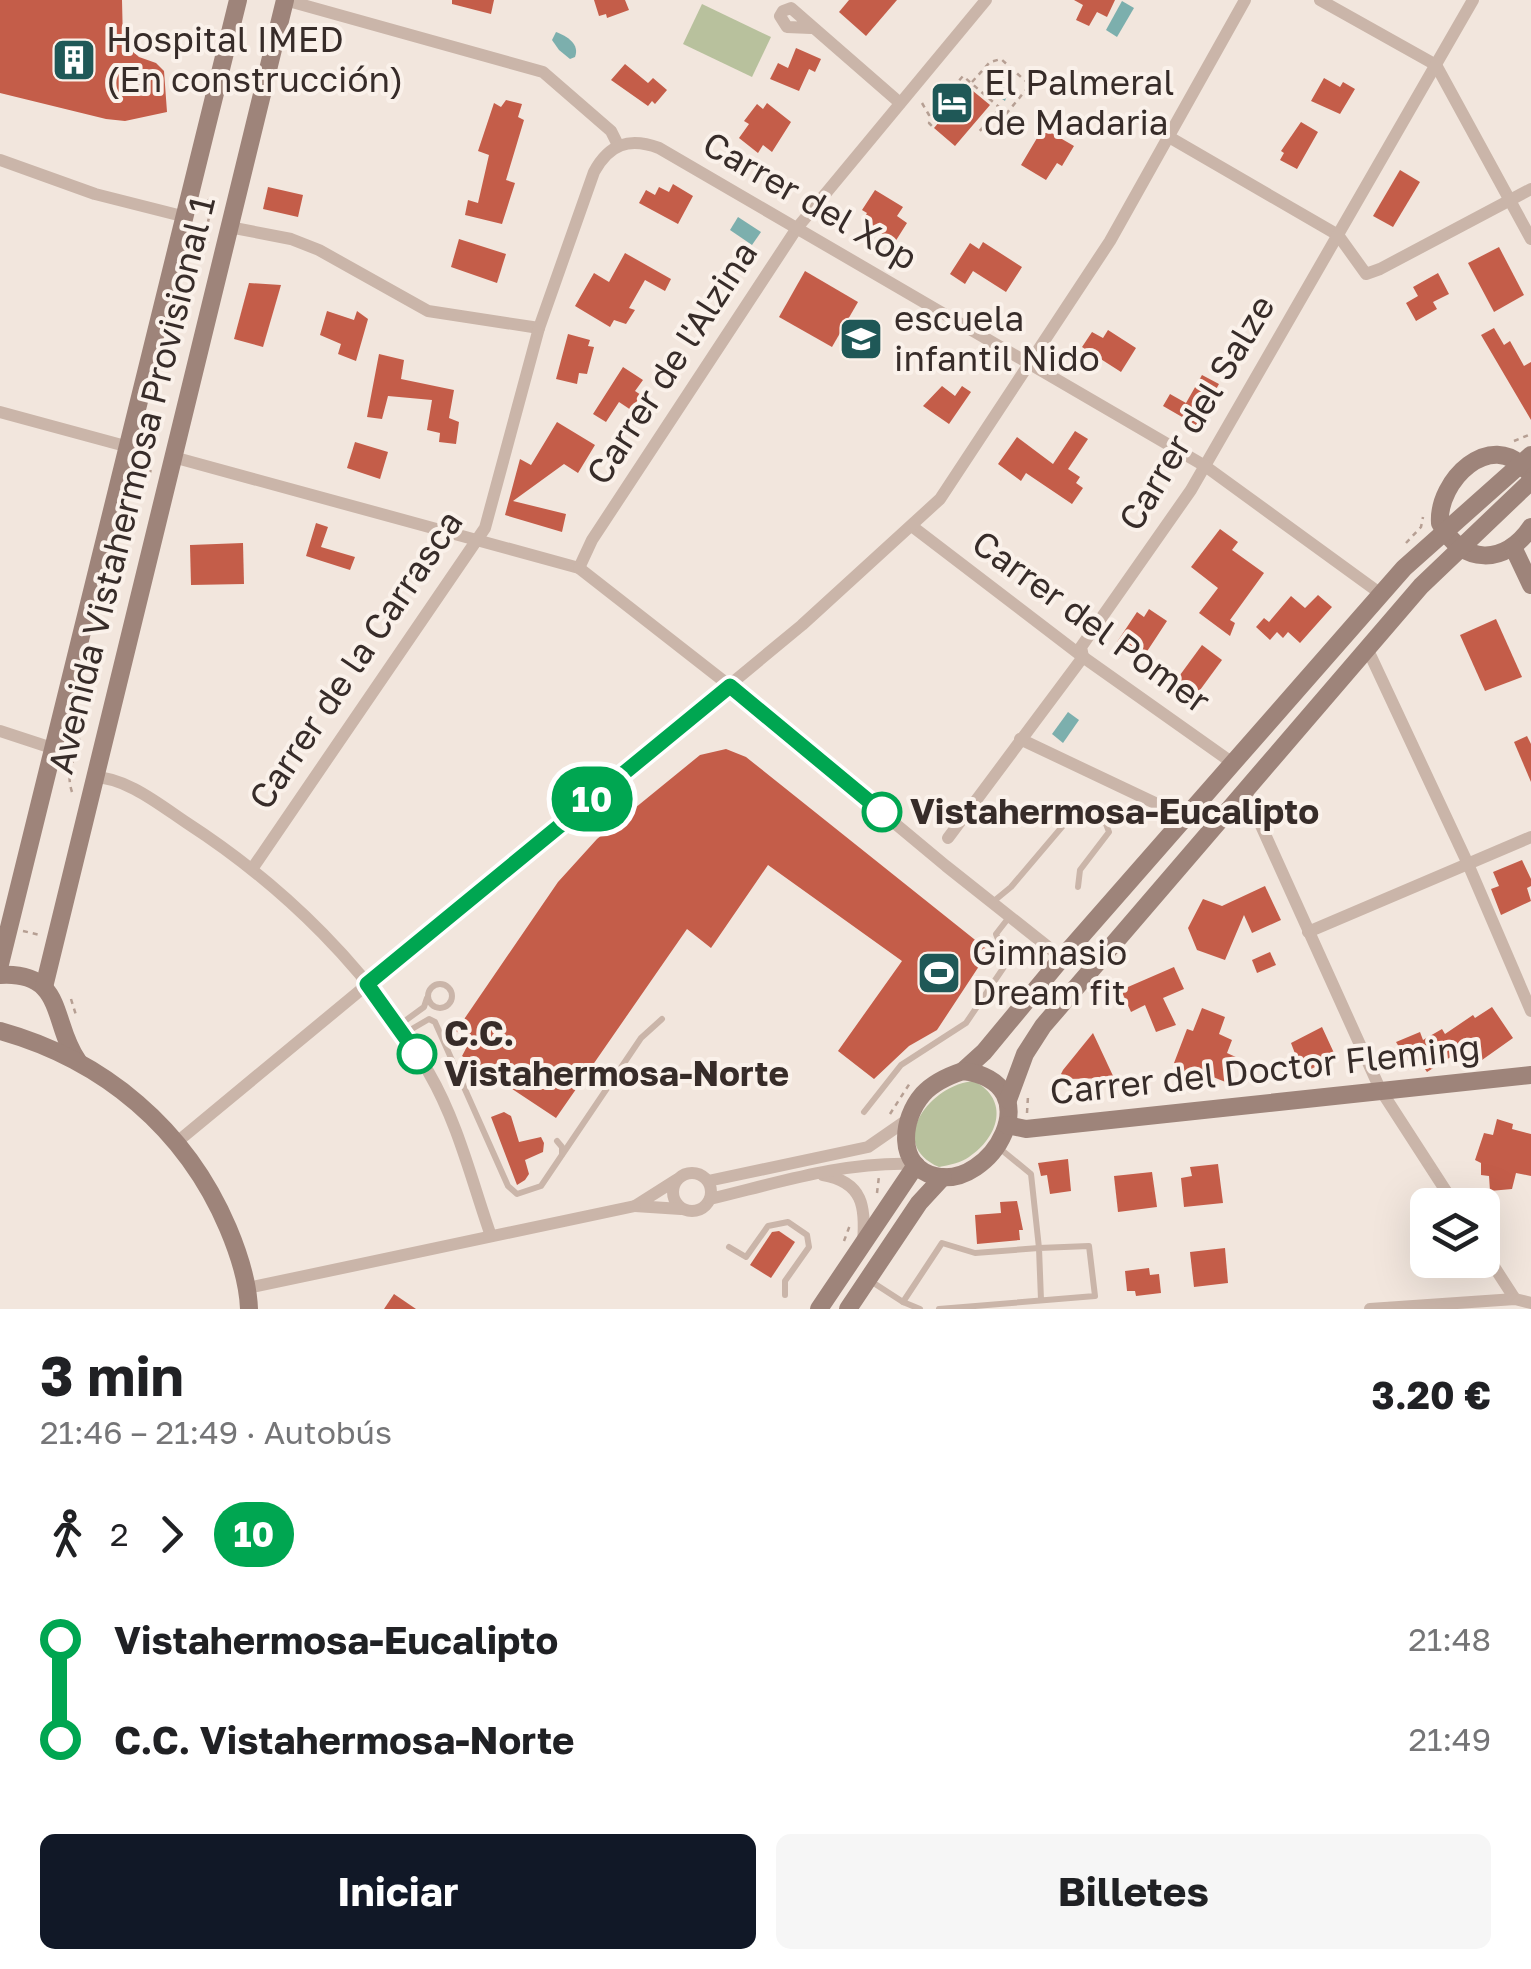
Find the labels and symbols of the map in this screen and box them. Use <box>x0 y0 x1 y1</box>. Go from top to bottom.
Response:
place label: Hospital IMED (En construcción) <box>106 18 403 100</box>
building icon: Hospital IMED (En construcción) <box>51 37 97 83</box>
place label: El Palmeral de Madaria <box>984 61 1174 143</box>
hotel icon: El Palmeral de Madaria <box>929 80 975 126</box>
street label: Carrer del Xop <box>696 122 925 278</box>
street label: Avenida Vistahermosa Provisional 1 <box>39 192 223 778</box>
street label: Carrer de l'Alzina <box>577 233 765 492</box>
street label: Carrer del Salze <box>1109 287 1283 538</box>
place label: escuela infantil Nido <box>894 297 1100 379</box>
school or university icon: escuela infantil Nido <box>838 316 884 362</box>
street label: Carrer de la Carrasca <box>240 502 471 817</box>
street label: Carrer del Pomer <box>965 521 1219 722</box>
line badge: 10 <box>547 766 637 832</box>
place label: Vistahermosa-Eucalipto <box>910 790 1319 832</box>
marker: Vistahermosa-Eucalipto <box>863 793 901 831</box>
place label: Gimnasio Dream fit <box>972 931 1127 1013</box>
sports icon: Gimnasio Dream fit <box>916 950 962 996</box>
place label: C.C. Vistahermosa-Norte <box>444 1012 789 1094</box>
street label: Carrer del Doctor Fleming <box>1048 1026 1482 1112</box>
marker: C.C. Vistahermosa-Norte <box>398 1035 436 1073</box>

